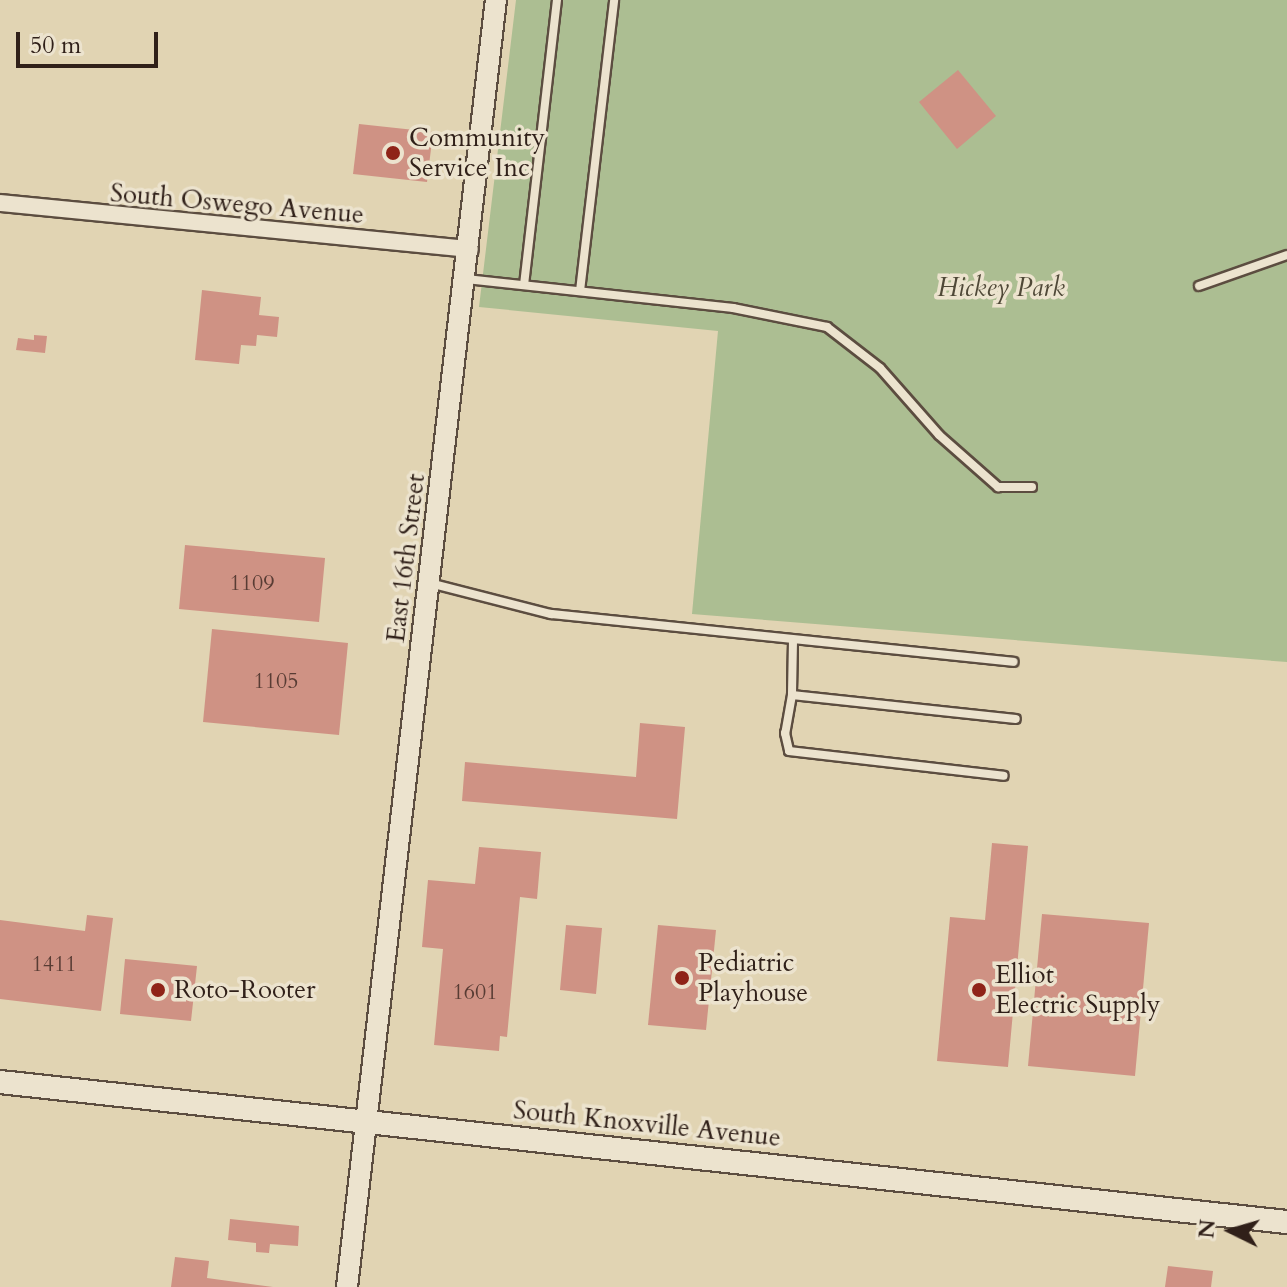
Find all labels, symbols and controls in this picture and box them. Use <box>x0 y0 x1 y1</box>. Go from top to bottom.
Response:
scale bar <box>20 16 162 66</box>
text: 50 m <box>30 29 81 62</box>
place label: Community Service Inc <box>409 122 545 184</box>
marker: Community Service Inc <box>384 144 402 162</box>
street label: South Oswego Avenue <box>109 177 365 231</box>
park label: Hickey Park <box>937 272 1065 304</box>
street label: East 16th Street <box>380 472 432 644</box>
house number: 1109 <box>229 571 275 597</box>
house number: 1105 <box>253 669 299 695</box>
place label: Pediatric Playhouse <box>698 947 808 1008</box>
house number: 1411 <box>31 952 77 978</box>
place label: Elliot Electric Supply <box>995 959 1160 1020</box>
marker: Pediatric Playhouse <box>673 969 691 987</box>
place label: Roto-Rooter <box>174 974 316 1006</box>
house number: 1601 <box>452 980 498 1006</box>
marker: Roto-Rooter <box>149 981 167 999</box>
marker: Elliot Electric Supply <box>970 981 988 999</box>
street label: South Knoxville Avenue <box>512 1094 782 1154</box>
north arrow <box>1191 1191 1271 1271</box>
text: N <box>1191 1218 1223 1240</box>

